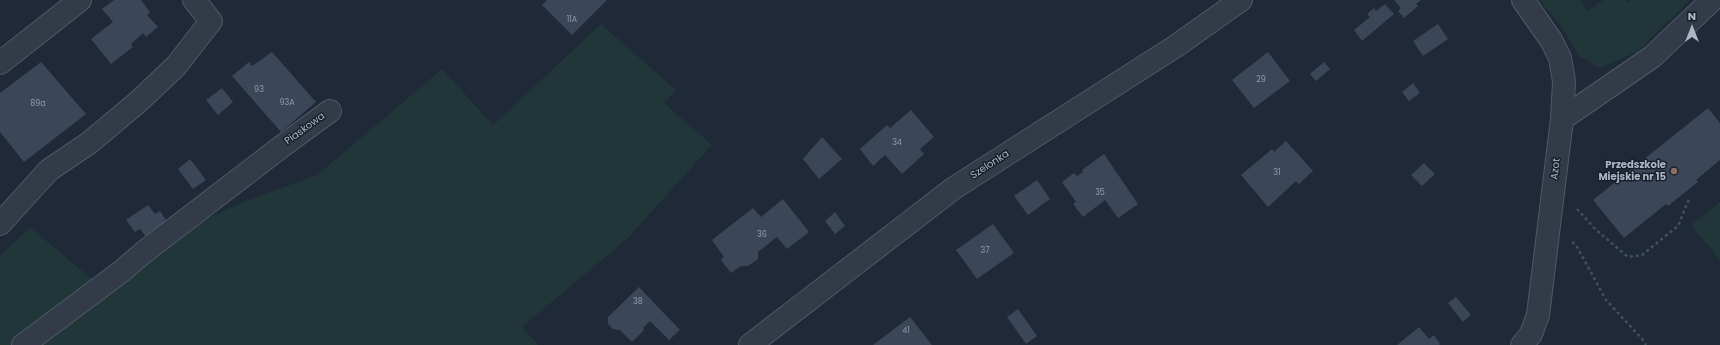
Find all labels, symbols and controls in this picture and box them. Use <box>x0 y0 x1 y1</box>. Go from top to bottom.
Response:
north arrow <box>1672 8 1712 48</box>
text: N <box>1688 8 1696 24</box>
house number: 11A <box>567 15 577 25</box>
house number: 29 <box>1256 75 1266 85</box>
house number: 93 <box>254 85 264 95</box>
house number: 93A <box>279 98 295 108</box>
house number: 89a <box>30 99 46 109</box>
street label: Piaskowa <box>283 110 327 148</box>
house number: 34 <box>892 138 902 148</box>
street label: Szelonka <box>968 148 1012 182</box>
street label: Azot <box>1549 158 1563 180</box>
place label: Przedszkole Miejskie nr 15 <box>1598 159 1666 182</box>
marker: Przedszkole Miejskie nr 15 <box>1669 166 1679 176</box>
house number: 31 <box>1273 168 1281 178</box>
house number: 35 <box>1095 188 1105 198</box>
house number: 36 <box>757 230 767 240</box>
house number: 37 <box>980 246 990 256</box>
house number: 38 <box>633 297 643 307</box>
house number: 41 <box>902 326 910 336</box>

